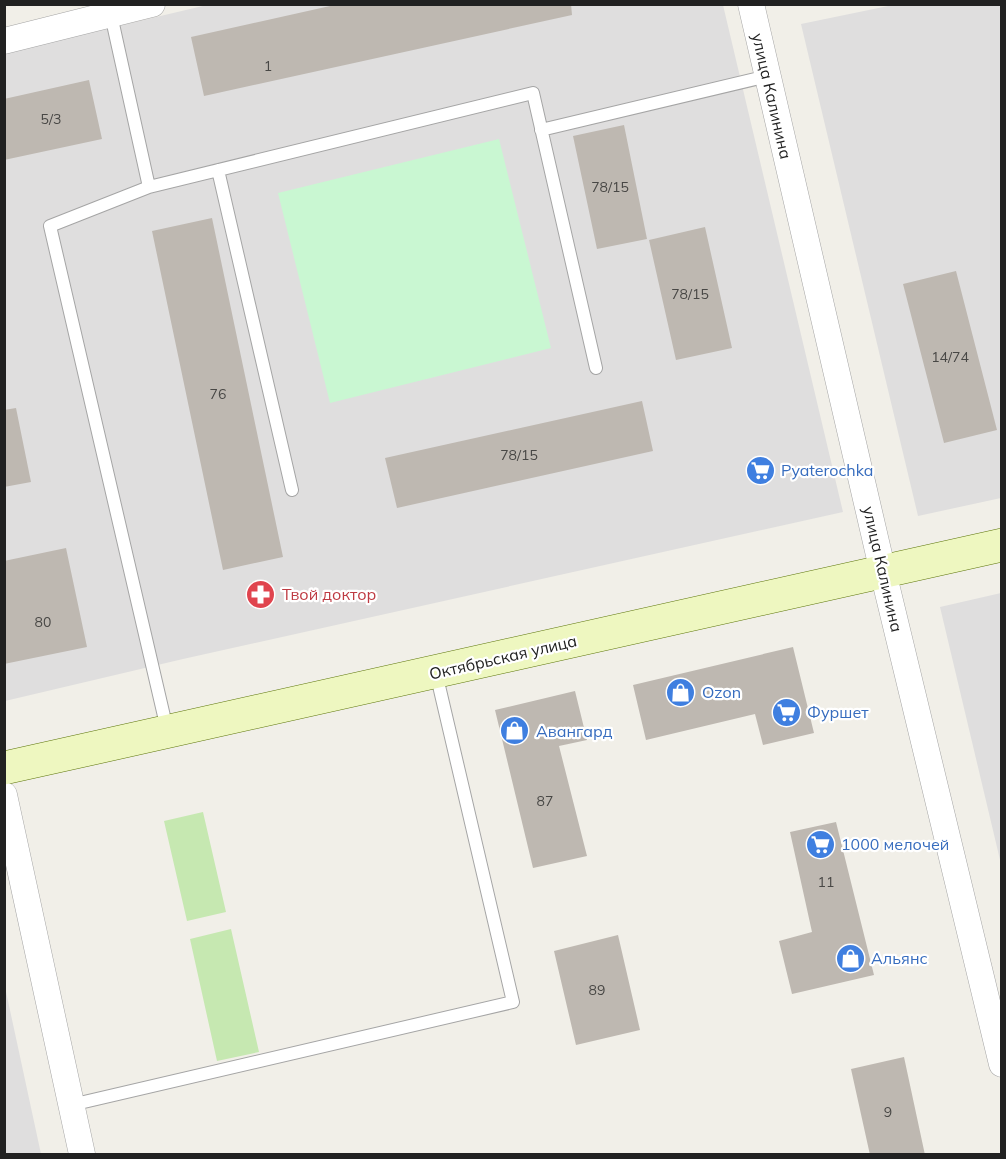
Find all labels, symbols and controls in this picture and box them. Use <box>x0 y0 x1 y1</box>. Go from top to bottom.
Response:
street label: улица Калинина <box>748 31 796 161</box>
house number: 1 <box>264 57 272 75</box>
house number: 5/3 <box>41 110 61 128</box>
house number: 78/15 <box>591 178 629 196</box>
house number: 78/15 <box>671 285 709 303</box>
house number: 14/74 <box>931 348 969 366</box>
house number: 76 <box>210 385 226 403</box>
house number: 78/15 <box>500 446 538 464</box>
supermarket icon: Pyaterochka <box>744 454 776 486</box>
place label: Pyaterochka <box>781 460 873 480</box>
street label: улица Калинина <box>859 504 907 634</box>
pharmacy icon: Твой доктор <box>245 578 277 610</box>
place label: Твой доктор <box>282 584 376 604</box>
house number: 80 <box>35 613 51 631</box>
street label: Октябрьская улица <box>427 630 579 684</box>
shop icon: Ozon <box>665 676 697 708</box>
place label: Ozon <box>702 682 741 702</box>
supermarket icon: Фуршет <box>770 696 802 728</box>
place label: Фуршет <box>807 702 869 722</box>
shop icon: Авангард <box>499 715 531 747</box>
place label: Авангард <box>536 721 613 741</box>
house number: 87 <box>537 792 553 810</box>
supermarket icon: 1000 мелочей <box>804 828 836 860</box>
place label: 1000 мелочей <box>841 834 949 854</box>
house number: 11 <box>818 873 834 891</box>
shop icon: Альянс <box>834 942 866 974</box>
place label: Альянс <box>871 948 928 968</box>
house number: 89 <box>589 981 605 999</box>
house number: 9 <box>884 1103 892 1121</box>

